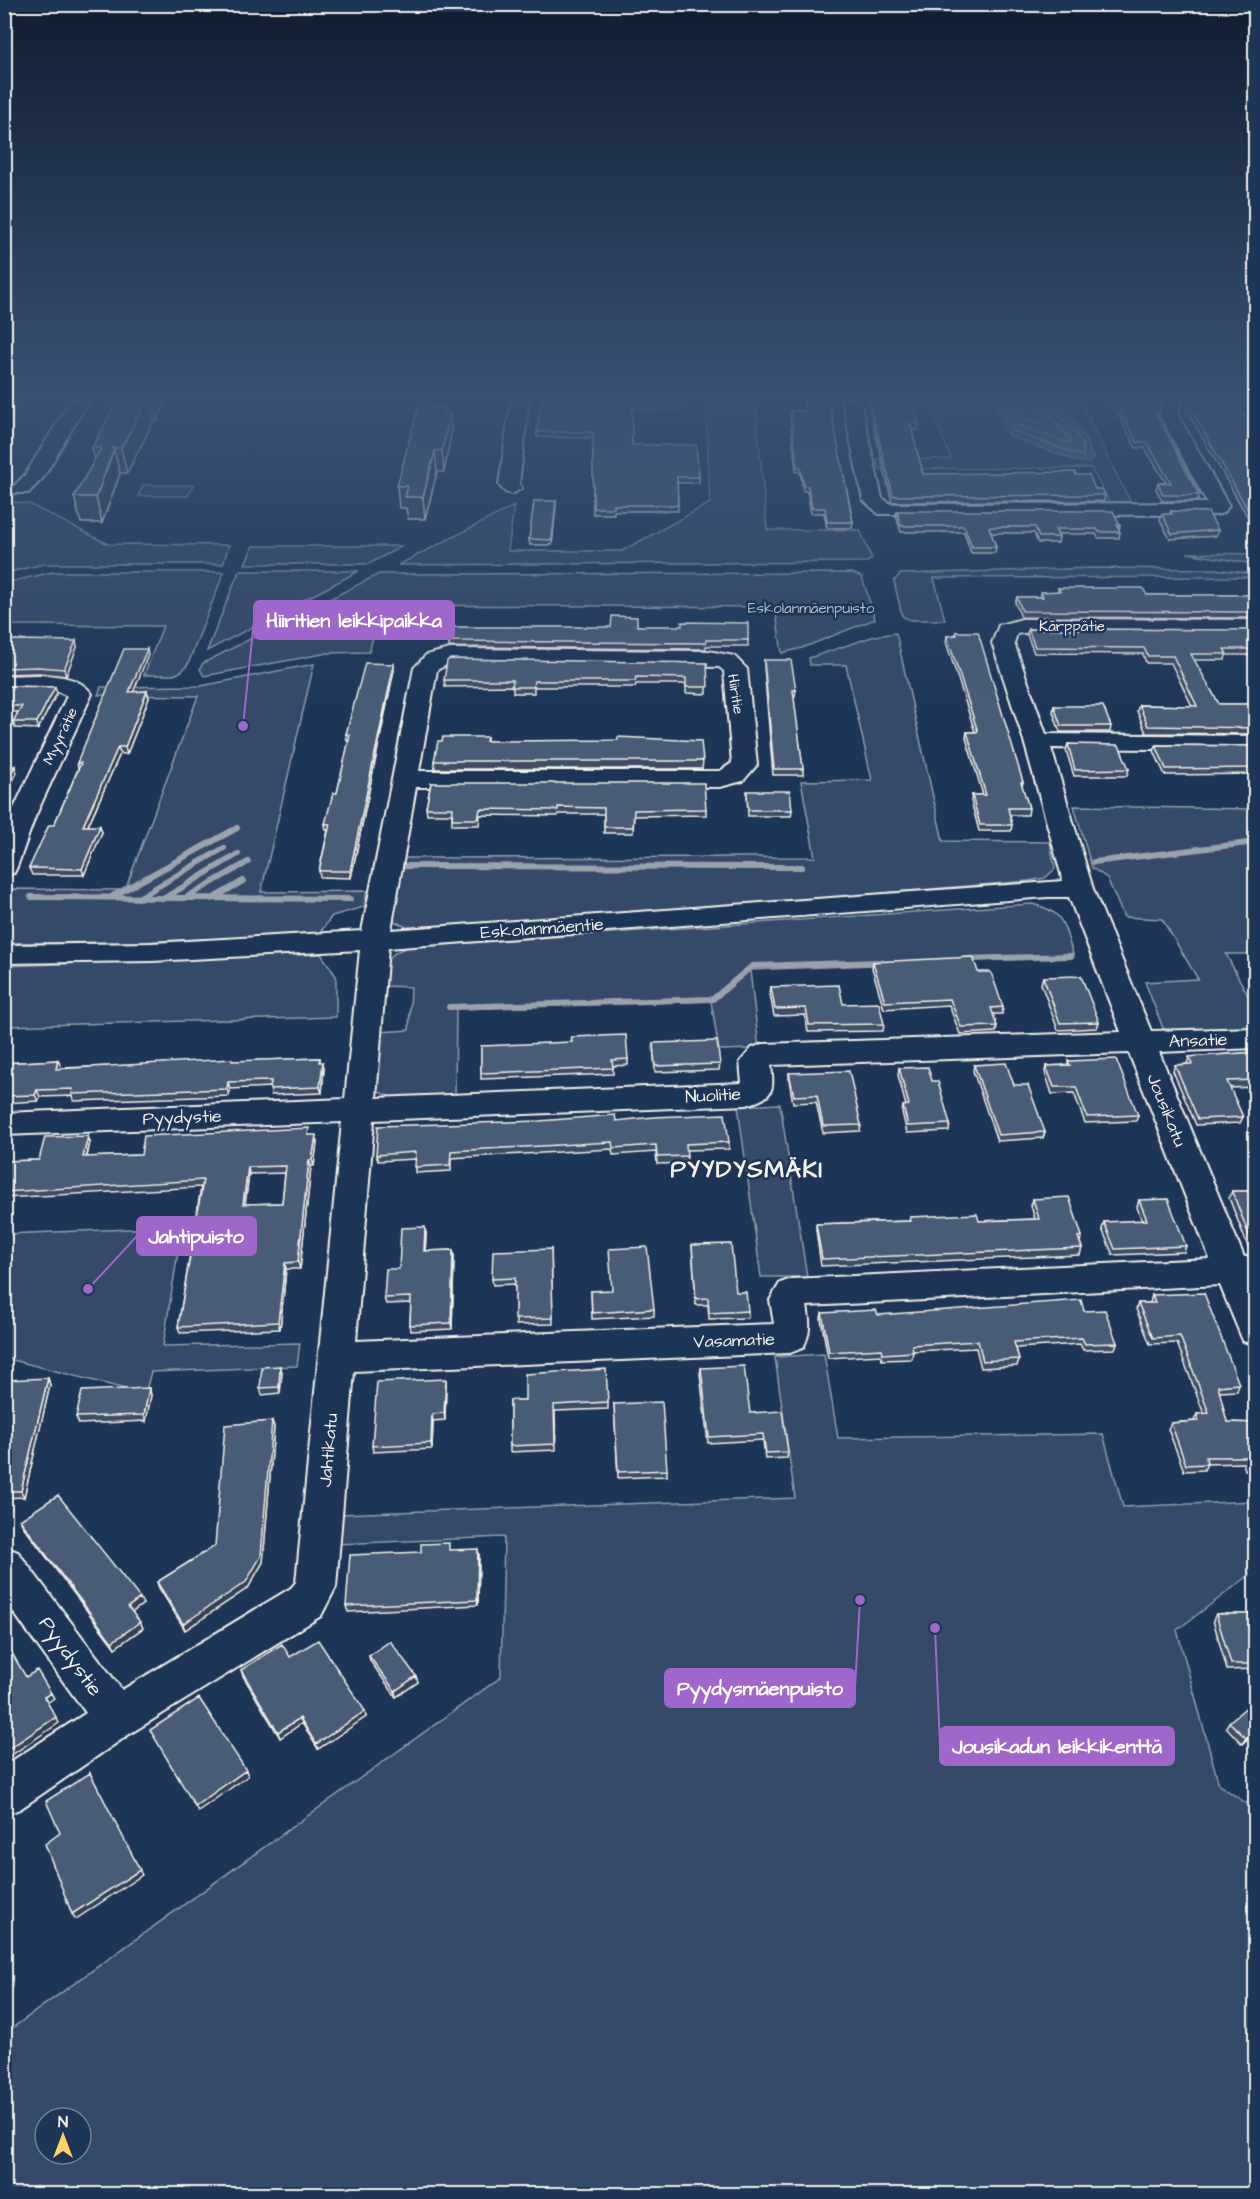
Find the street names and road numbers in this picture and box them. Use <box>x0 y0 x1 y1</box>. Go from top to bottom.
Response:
street label: Kärppätie <box>1039 616 1105 637</box>
street label: Hiiritie <box>722 672 749 716</box>
street label: Myyrätie <box>38 704 84 769</box>
street label: Eskolanmäentie <box>480 912 605 945</box>
street label: Ansatie <box>1168 1027 1228 1054</box>
street label: Jousikatu <box>1140 1070 1193 1151</box>
street label: Nuolitie <box>684 1082 742 1109</box>
street label: Pyydystie <box>142 1104 222 1132</box>
street label: Vasamatie <box>693 1327 775 1354</box>
street label: Jahtikatu <box>313 1412 344 1488</box>
street label: Pyydystie <box>30 1610 109 1703</box>

